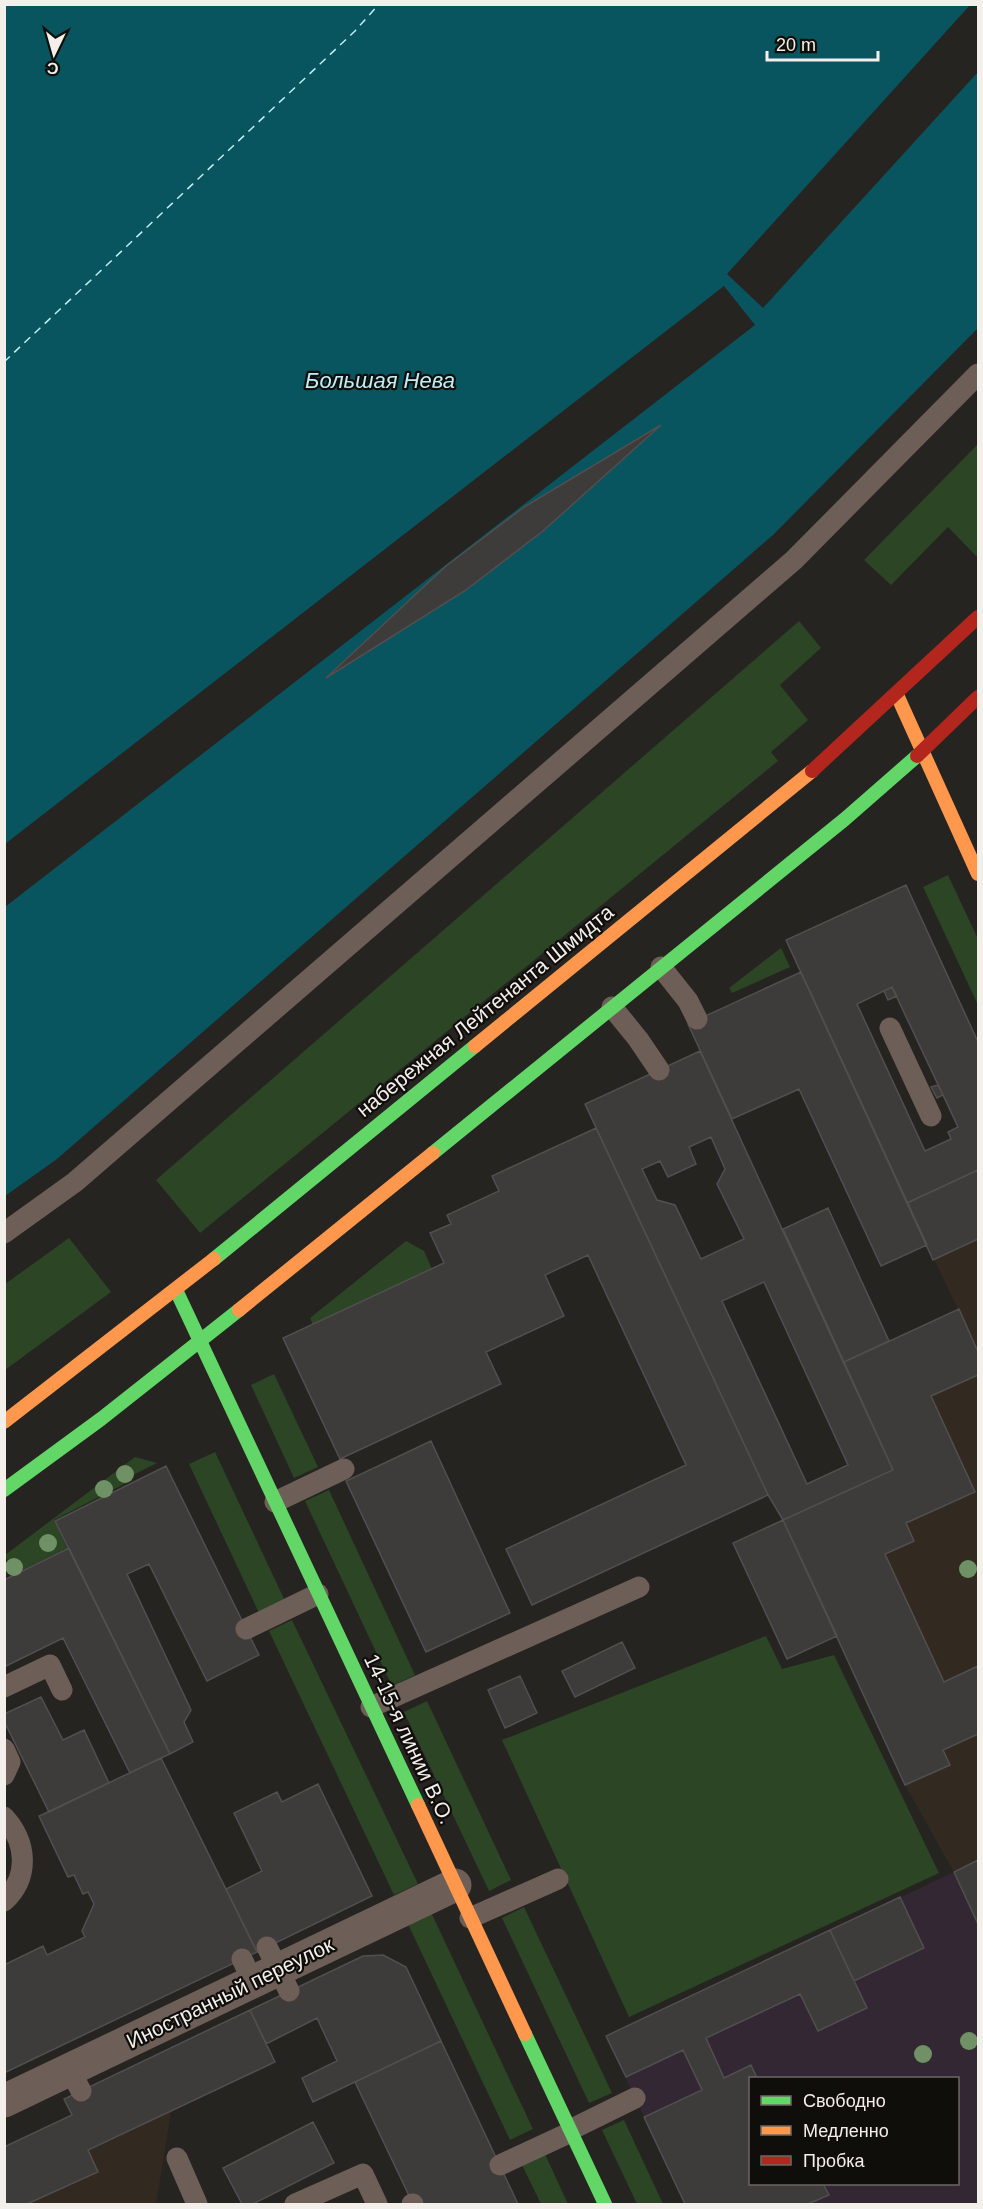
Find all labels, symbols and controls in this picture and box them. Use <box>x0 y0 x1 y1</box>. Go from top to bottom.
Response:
north arrow <box>24 24 84 84</box>
scale bar <box>767 24 878 62</box>
text: 20 m <box>776 35 816 55</box>
text: С <box>46 59 59 77</box>
water label: Большая Нева <box>305 368 455 393</box>
street label: набережная Лейтенанта Шмидта <box>352 900 618 1121</box>
street label: 14-15-я линии В.О. <box>360 1650 459 1827</box>
street label: Иностранный переулок <box>123 1932 338 2053</box>
legend <box>749 2077 959 2185</box>
text: Свободно <box>803 2091 886 2111</box>
text: Медленно <box>803 2121 889 2141</box>
text: Пробка <box>803 2151 866 2171</box>

